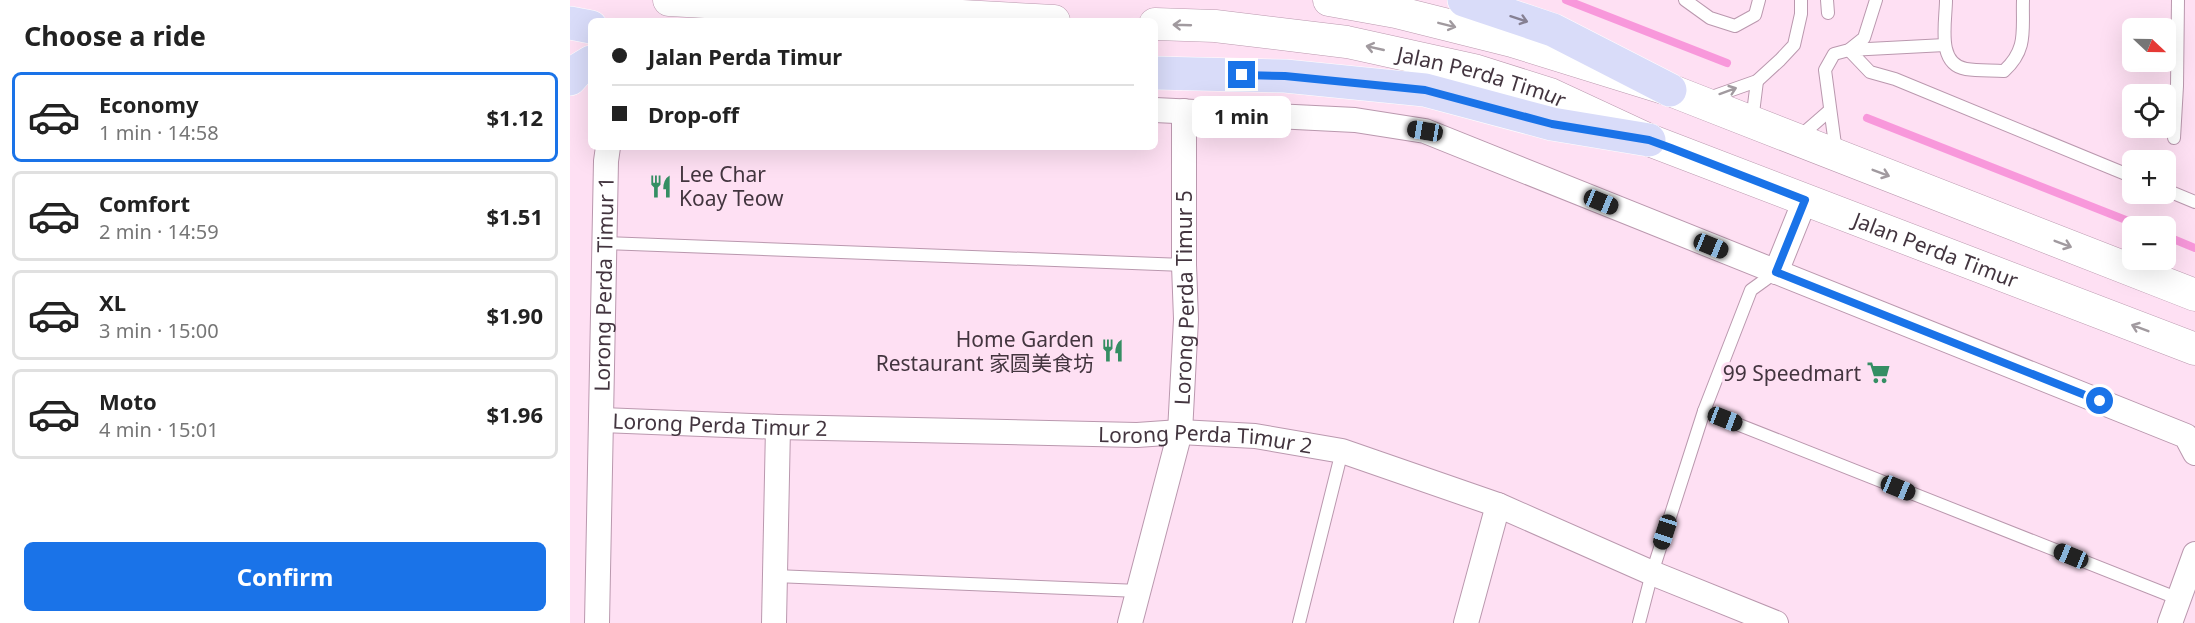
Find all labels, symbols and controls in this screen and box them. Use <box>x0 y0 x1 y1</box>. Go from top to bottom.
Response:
one-way arrow <box>1509 14 1528 25</box>
text: Choose a ride <box>24 17 206 54</box>
north arrow <box>2122 18 2176 72</box>
map controls <box>2122 18 2176 270</box>
one-way arrow <box>1173 19 1193 31</box>
one-way arrow <box>1438 20 1457 31</box>
street label: Jalan Perda Timur <box>1393 39 1571 114</box>
text: Jalan Perda Timur <box>648 41 842 71</box>
one-way arrow <box>1366 42 1386 53</box>
route end <box>1228 61 1255 88</box>
button: locate <box>2122 84 2176 138</box>
one-way arrow <box>1718 85 1736 96</box>
text: Economy <box>99 89 198 119</box>
icon: car <box>27 90 81 144</box>
callout: 1 min <box>1192 96 1292 138</box>
text: Drop-off <box>648 99 739 129</box>
text: $1.12 <box>486 102 543 132</box>
text: 1 min <box>1214 103 1269 130</box>
text: 1 min · 14:58 <box>99 119 219 146</box>
car <box>1406 119 1444 143</box>
button: + <box>2122 150 2176 204</box>
place label: Lee Char Koay Teow <box>679 160 784 212</box>
one-way arrow <box>1871 168 1890 179</box>
restaurant icon: Lee Char Koay Teow <box>648 173 674 199</box>
street label: Lorong Perda Timur 1 <box>588 176 620 392</box>
car <box>1581 187 1621 217</box>
text: Comfort <box>99 188 190 218</box>
icon: car <box>27 189 81 243</box>
street label: Lorong Perda Timur 5 <box>1167 190 1200 406</box>
text: $1.51 <box>486 201 543 231</box>
street label: Jalan Perda Timur <box>1847 205 2023 294</box>
button: − <box>2122 216 2176 270</box>
text: 2 min · 14:59 <box>99 218 219 245</box>
car <box>1691 231 1731 261</box>
one-way arrow <box>2053 239 2072 250</box>
text: XL <box>99 287 126 317</box>
icon: car <box>27 288 81 342</box>
text: $1.90 <box>486 300 543 330</box>
text: 3 min · 15:00 <box>99 317 219 344</box>
one-way arrow <box>2132 322 2150 333</box>
place label: Home Garden Restaurant 家圆美食坊 <box>876 325 1094 377</box>
restaurant icon: Home Garden Restaurant 家圆美食坊 <box>1099 338 1125 364</box>
place label: 99 Speedmart <box>1723 359 1861 387</box>
supermarket icon: 99 Speedmart <box>1866 360 1892 386</box>
text: Moto <box>99 386 157 416</box>
icon: car <box>27 387 81 441</box>
route start <box>2086 387 2113 414</box>
text: $1.96 <box>486 399 543 429</box>
car <box>1705 404 1745 434</box>
street label: Lorong Perda Timur 2 <box>612 406 828 442</box>
text: 4 min · 15:01 <box>99 416 219 443</box>
street label: Lorong Perda Timur 2 <box>1098 418 1315 460</box>
car <box>1878 473 1918 503</box>
car <box>1651 512 1679 552</box>
car <box>2051 541 2091 571</box>
button: Confirm <box>24 542 546 611</box>

